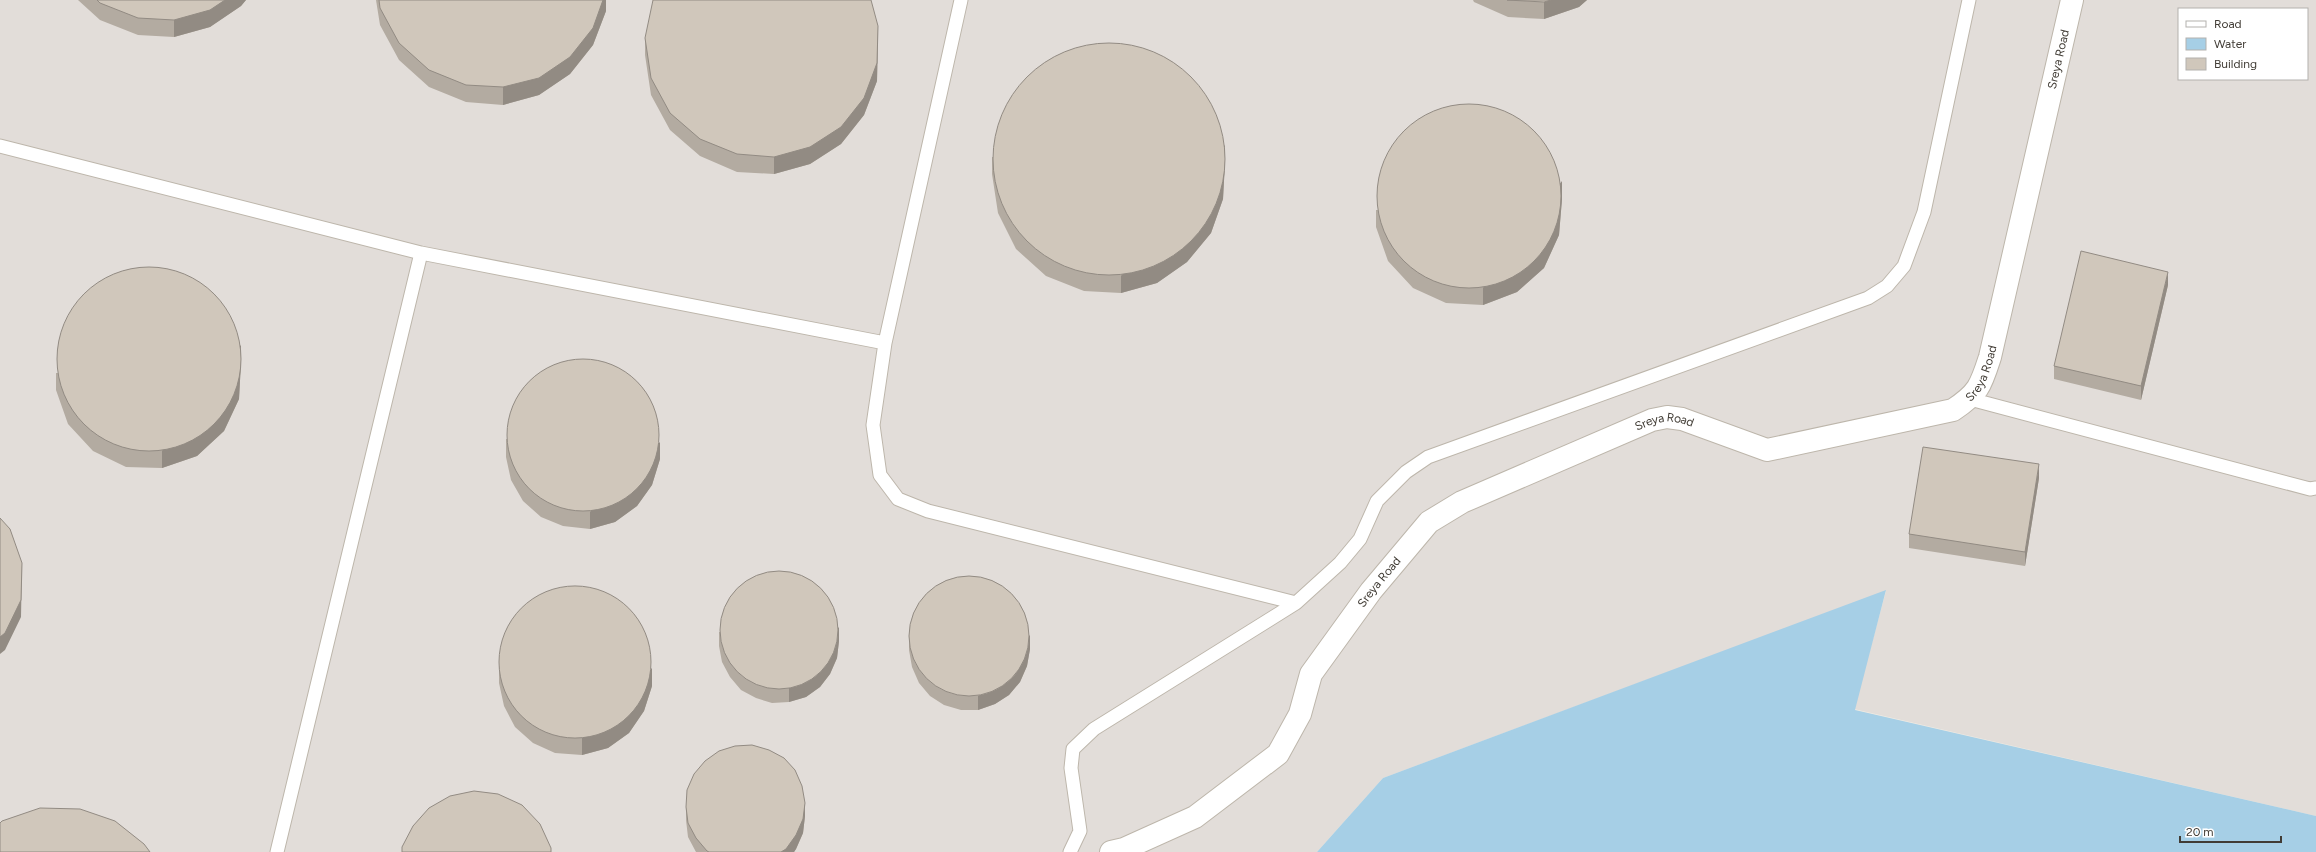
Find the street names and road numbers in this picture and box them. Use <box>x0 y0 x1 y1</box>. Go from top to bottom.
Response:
street label: Sreya Road <box>2045 28 2072 90</box>
street label: Sreya Road <box>1963 344 1999 405</box>
street label: Sreya Road <box>1633 410 1696 434</box>
street label: Sreya Road <box>1355 554 1404 610</box>

